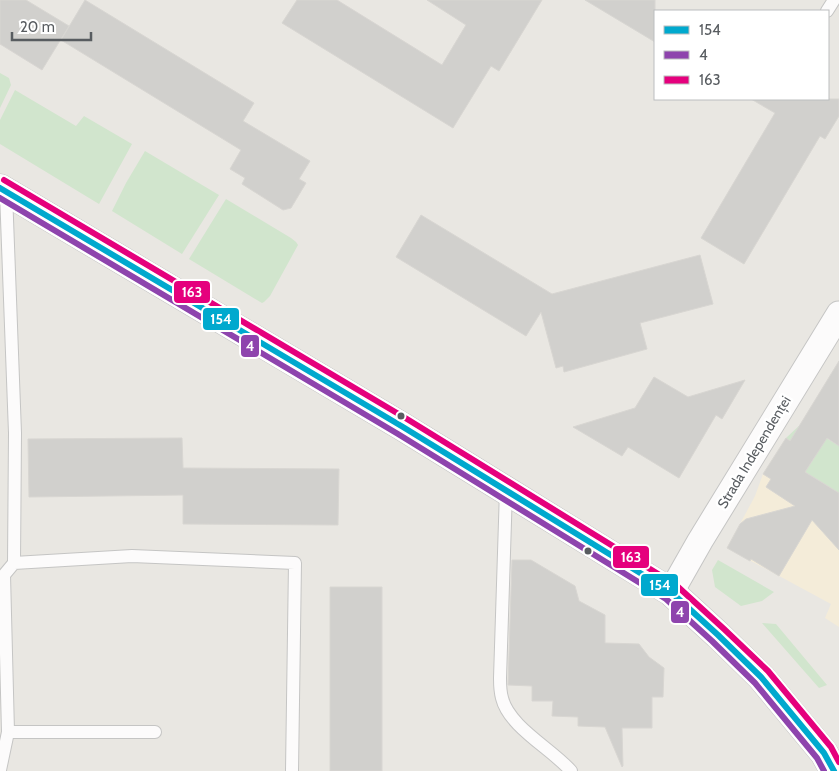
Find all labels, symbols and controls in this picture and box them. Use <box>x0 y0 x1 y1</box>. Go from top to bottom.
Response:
scale bar <box>12 10 91 42</box>
legend <box>654 10 829 100</box>
text: 20 m <box>20 18 55 36</box>
text: 154 <box>699 21 721 39</box>
text: 4 <box>699 46 708 64</box>
text: 163 <box>699 71 721 89</box>
line badge: 163 <box>173 280 211 304</box>
text: 163 <box>182 283 202 301</box>
line badge: 154 <box>202 307 240 331</box>
text: 154 <box>210 310 232 328</box>
line badge: 4 <box>240 334 260 358</box>
text: 4 <box>246 337 254 355</box>
street label: Strada Independenței <box>713 392 795 511</box>
unlabelled marker <box>396 411 406 421</box>
line badge: 163 <box>612 545 650 569</box>
unlabelled marker <box>583 546 593 556</box>
text: 163 <box>621 548 641 566</box>
line badge: 154 <box>640 573 679 597</box>
text: 154 <box>649 576 671 594</box>
line badge: 4 <box>670 600 690 624</box>
text: 4 <box>676 603 684 621</box>

